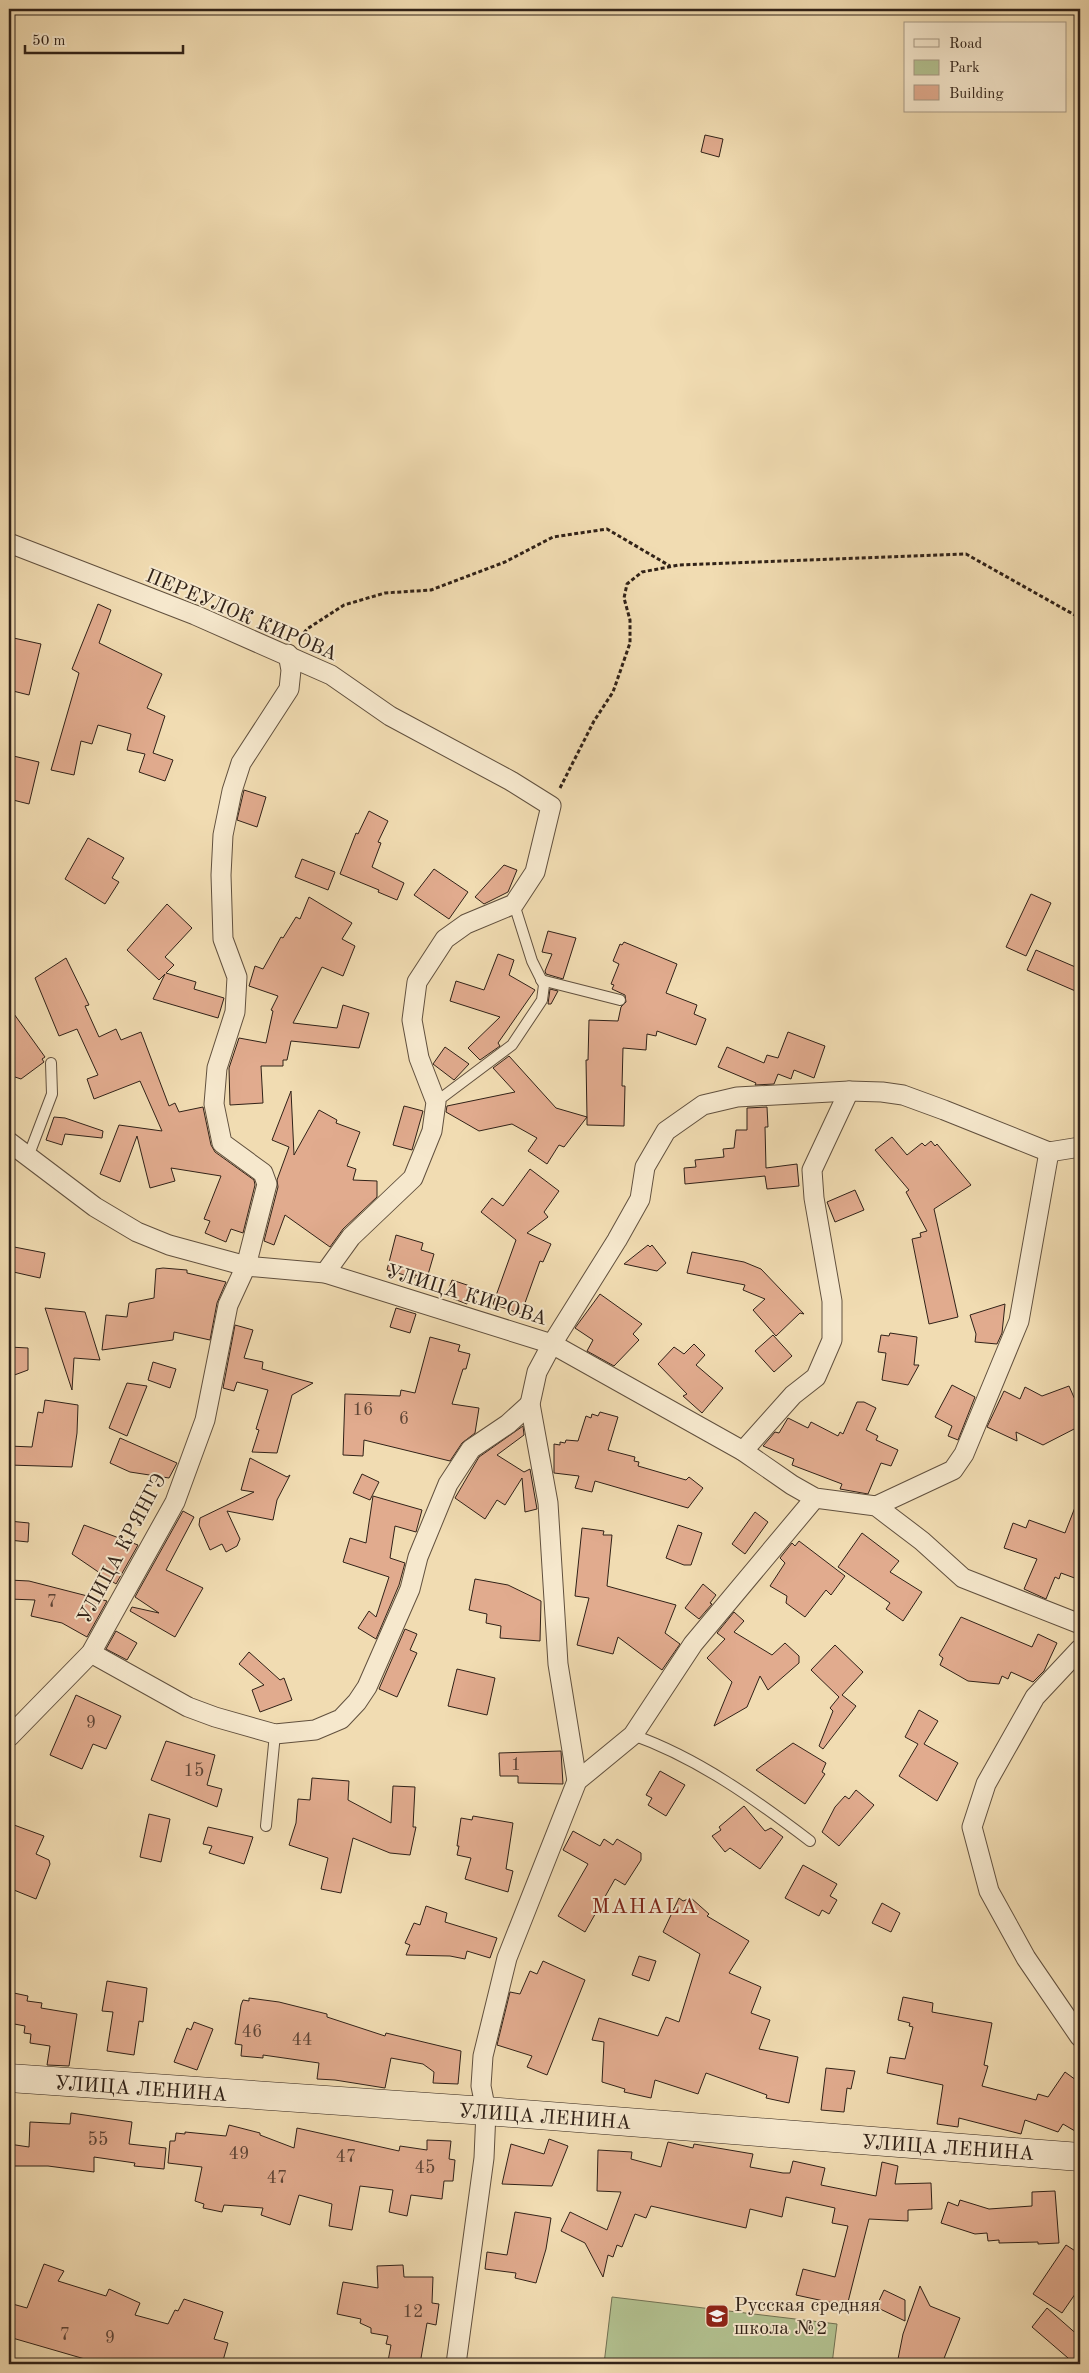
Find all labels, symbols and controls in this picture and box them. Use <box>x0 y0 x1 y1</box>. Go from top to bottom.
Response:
scale bar <box>25 22 182 54</box>
legend <box>904 22 1066 112</box>
text: 50 m <box>32 34 66 49</box>
text: Road <box>949 37 983 52</box>
text: Park <box>949 61 980 76</box>
text: Building <box>949 87 1004 102</box>
street label: ПЕРЕУЛОК КИРОВА <box>142 566 340 665</box>
street label: УЛИЦА КИРОВА <box>383 1262 549 1330</box>
house number: 16 <box>353 1401 373 1419</box>
house number: 6 <box>399 1410 409 1428</box>
street label: УЛИЦА КРЯНГЭ <box>75 1471 171 1627</box>
house number: 7 <box>47 1593 57 1611</box>
house number: 9 <box>86 1714 96 1732</box>
house number: 1 <box>511 1756 521 1774</box>
house number: 15 <box>184 1762 204 1780</box>
district label: MAHALA <box>592 1896 698 1918</box>
house number: 46 <box>242 2023 262 2041</box>
house number: 44 <box>292 2031 312 2049</box>
street label: УЛИЦА ЛЕНИНА <box>54 2074 228 2106</box>
street label: УЛИЦА ЛЕНИНА <box>458 2102 632 2134</box>
house number: 55 <box>88 2131 108 2149</box>
street label: УЛИЦА ЛЕНИНА <box>861 2133 1035 2165</box>
house number: 49 <box>229 2145 249 2163</box>
house number: 47 <box>336 2148 356 2166</box>
house number: 45 <box>415 2159 435 2177</box>
house number: 47 <box>267 2169 287 2187</box>
place label: Русская средняя школа №2 <box>734 2296 880 2339</box>
house number: 12 <box>403 2303 423 2321</box>
school or university icon: Русская средняя школа №2 <box>704 2303 730 2329</box>
house number: 7 <box>60 2326 70 2344</box>
house number: 9 <box>105 2329 115 2347</box>

